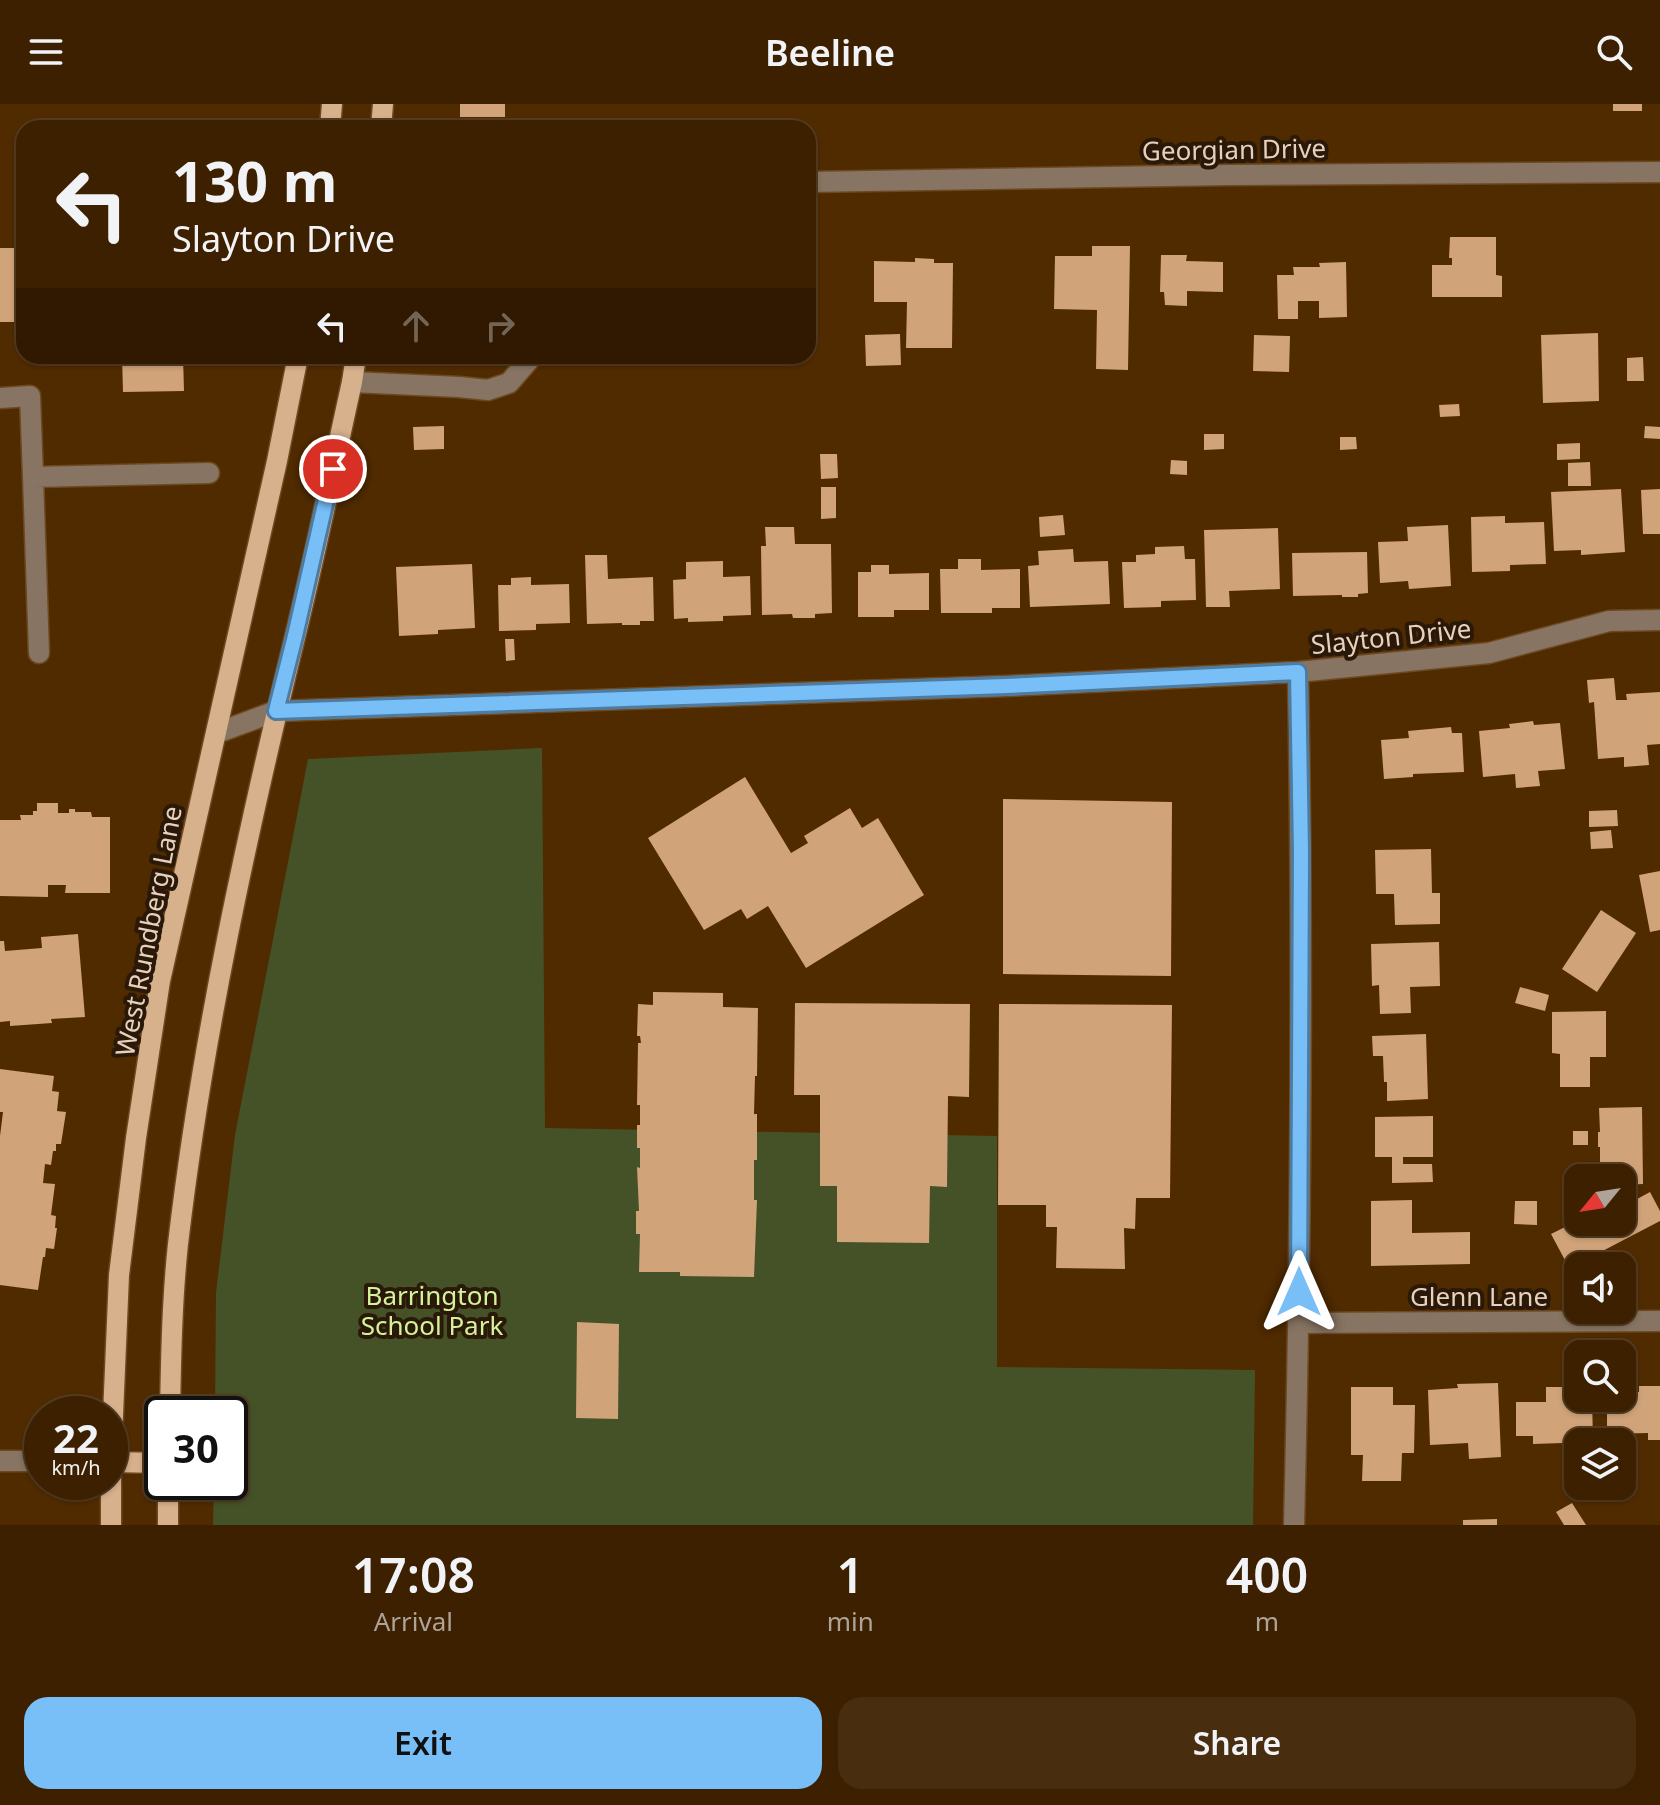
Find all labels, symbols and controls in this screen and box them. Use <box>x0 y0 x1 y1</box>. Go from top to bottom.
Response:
text: Beeline <box>765 28 895 77</box>
icon: menu <box>24 30 68 74</box>
icon: search <box>1592 30 1636 74</box>
street label: Georgian Drive <box>1142 129 1326 169</box>
text: 130 m <box>172 142 337 218</box>
icon: left <box>40 152 144 256</box>
text: Slayton Drive <box>172 214 395 263</box>
icon: left <box>310 304 354 348</box>
icon: ahead <box>394 304 438 348</box>
icon: right <box>478 304 522 348</box>
pin <box>299 435 367 503</box>
icon: arrive <box>311 447 355 491</box>
street label: Slayton Drive <box>1309 610 1473 662</box>
street label: West Rundberg Lane <box>106 803 190 1059</box>
north arrow <box>1564 1164 1636 1236</box>
map controls <box>1564 1164 1636 1500</box>
position arrow <box>1257 1250 1341 1334</box>
button: sound <box>1564 1252 1636 1324</box>
park label: Barrington School Park <box>361 1277 503 1343</box>
street label: Glenn Lane <box>1410 1278 1548 1314</box>
button: search <box>1564 1340 1636 1412</box>
speed limit sign: 30 <box>144 1396 248 1500</box>
text: 22 <box>53 1410 99 1465</box>
button: layers <box>1564 1428 1636 1500</box>
text: km/h <box>51 1454 101 1481</box>
text: 17:08 <box>352 1542 475 1607</box>
text: 1 <box>837 1542 864 1607</box>
text: 400 <box>1226 1542 1308 1607</box>
text: Arrival <box>374 1603 453 1639</box>
text: min <box>827 1603 874 1639</box>
text: m <box>1255 1603 1279 1639</box>
button: Exit <box>24 1697 822 1789</box>
button: Share <box>838 1697 1636 1789</box>

